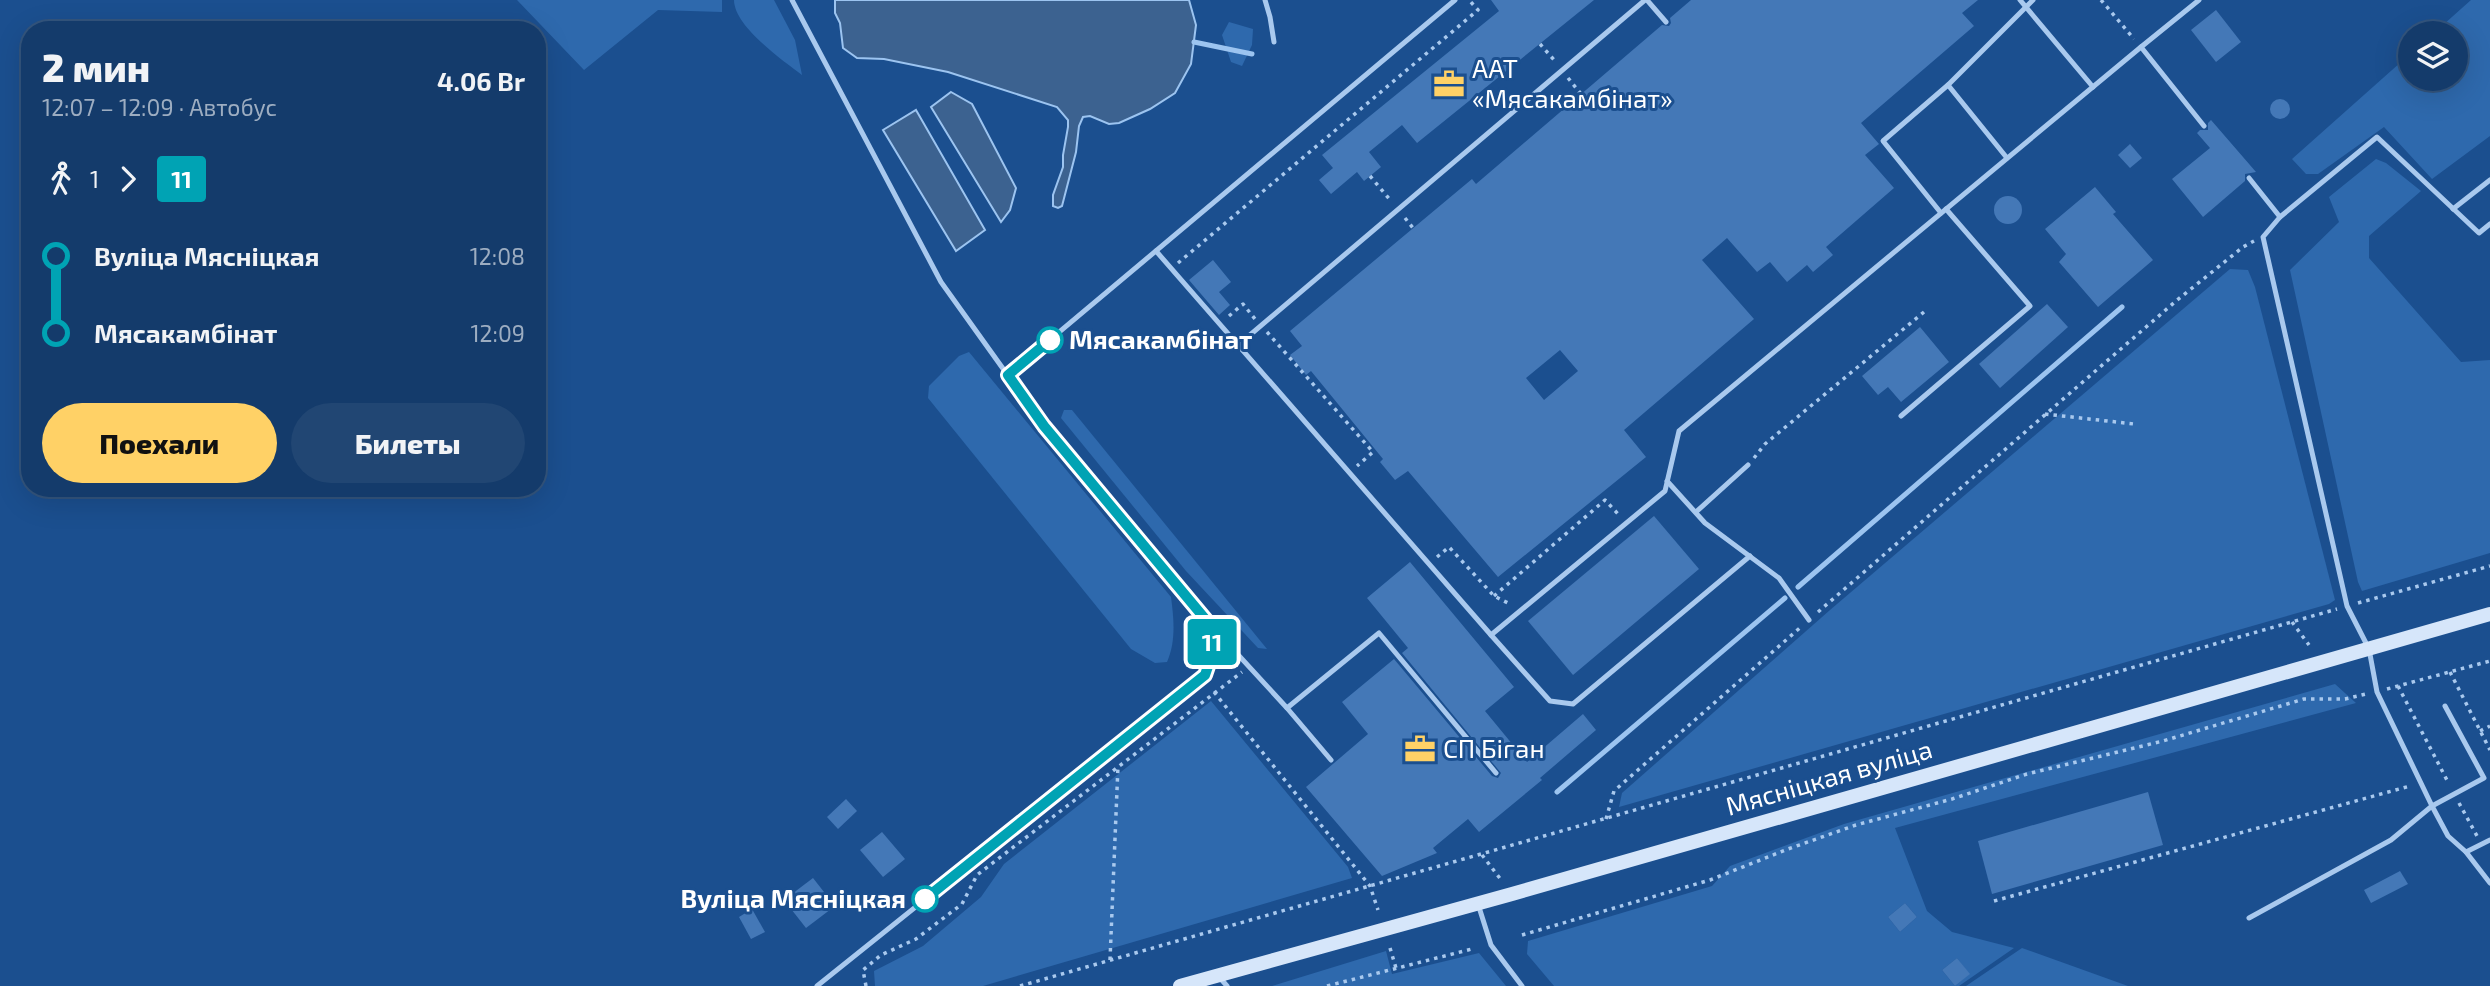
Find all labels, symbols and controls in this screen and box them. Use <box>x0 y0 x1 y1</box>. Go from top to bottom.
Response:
map controls <box>2398 21 2468 91</box>
button: layers <box>2398 21 2468 91</box>
text: 2 мин <box>42 44 150 90</box>
place label: ААТ «Мясакамбінат» <box>1472 52 1673 113</box>
text: 4.06 Br <box>437 65 525 96</box>
office icon: ААТ «Мясакамбінат» <box>1432 67 1466 101</box>
text: 12:07 – 12:09 · Автобус <box>42 93 277 121</box>
icon: walk <box>42 160 80 198</box>
icon: forward <box>109 160 147 198</box>
text: 11 <box>171 164 192 193</box>
text: 1 <box>90 165 99 193</box>
text: Вуліца Мясніцкая <box>94 240 319 271</box>
text: 12:08 <box>470 242 525 270</box>
text: Мясакамбінат <box>94 317 277 348</box>
text: 12:09 <box>470 319 525 347</box>
place label: Мясакамбінат <box>1069 323 1252 354</box>
marker: Мясакамбінат <box>1037 327 1063 353</box>
button: Поехали <box>42 403 277 483</box>
button: Билеты <box>291 403 525 483</box>
line badge: 11 <box>1180 619 1244 665</box>
text: 11 <box>1202 627 1222 656</box>
office icon: СП Біган <box>1403 732 1437 766</box>
place label: СП Біган <box>1443 732 1545 763</box>
street label: Мясніцкая вуліца <box>1722 732 1936 822</box>
place label: Вуліца Мясніцкая <box>681 882 906 913</box>
marker: Вуліца Мясніцкая <box>912 886 938 912</box>

